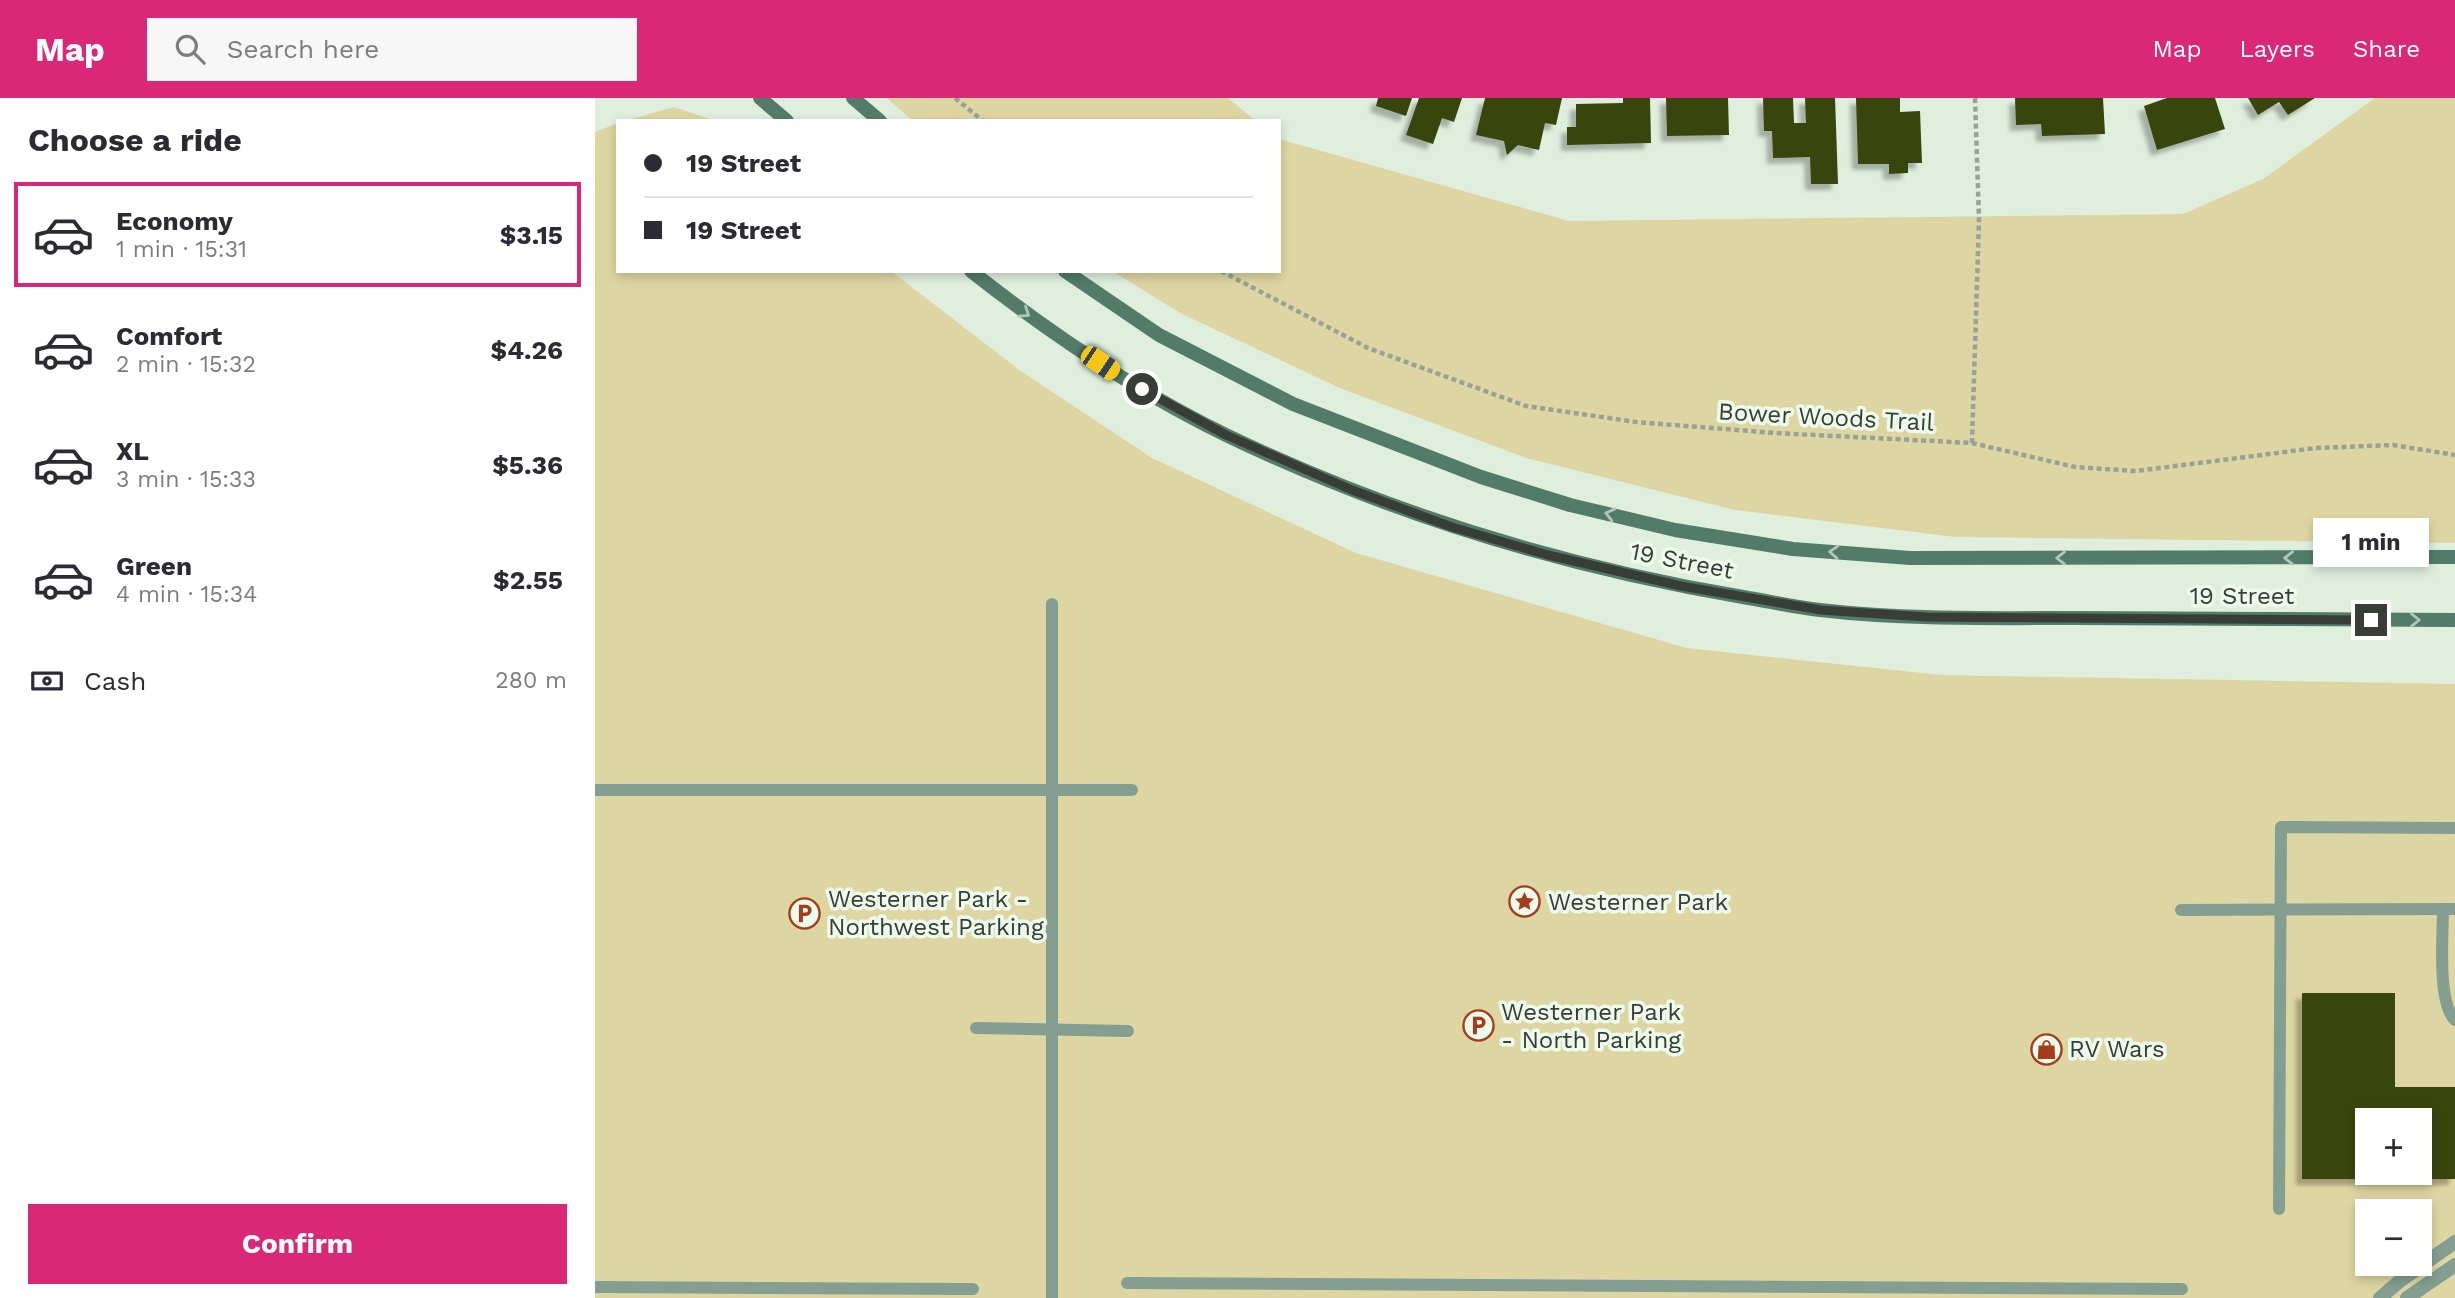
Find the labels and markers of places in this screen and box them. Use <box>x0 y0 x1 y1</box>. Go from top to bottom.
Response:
place label: Westerner Park - Northwest Parking <box>828 885 1044 941</box>
place icon: Westerner Park <box>1508 885 1542 919</box>
place label: Westerner Park <box>1548 888 1729 916</box>
parking icon: Westerner Park - Northwest Parking <box>788 896 822 930</box>
place label: Westerner Park - North Parking <box>1501 998 1682 1054</box>
parking icon: Westerner Park - North Parking <box>1461 1009 1495 1043</box>
shop icon: RV Wars <box>2029 1032 2063 1066</box>
place label: RV Wars <box>2069 1035 2165 1063</box>

